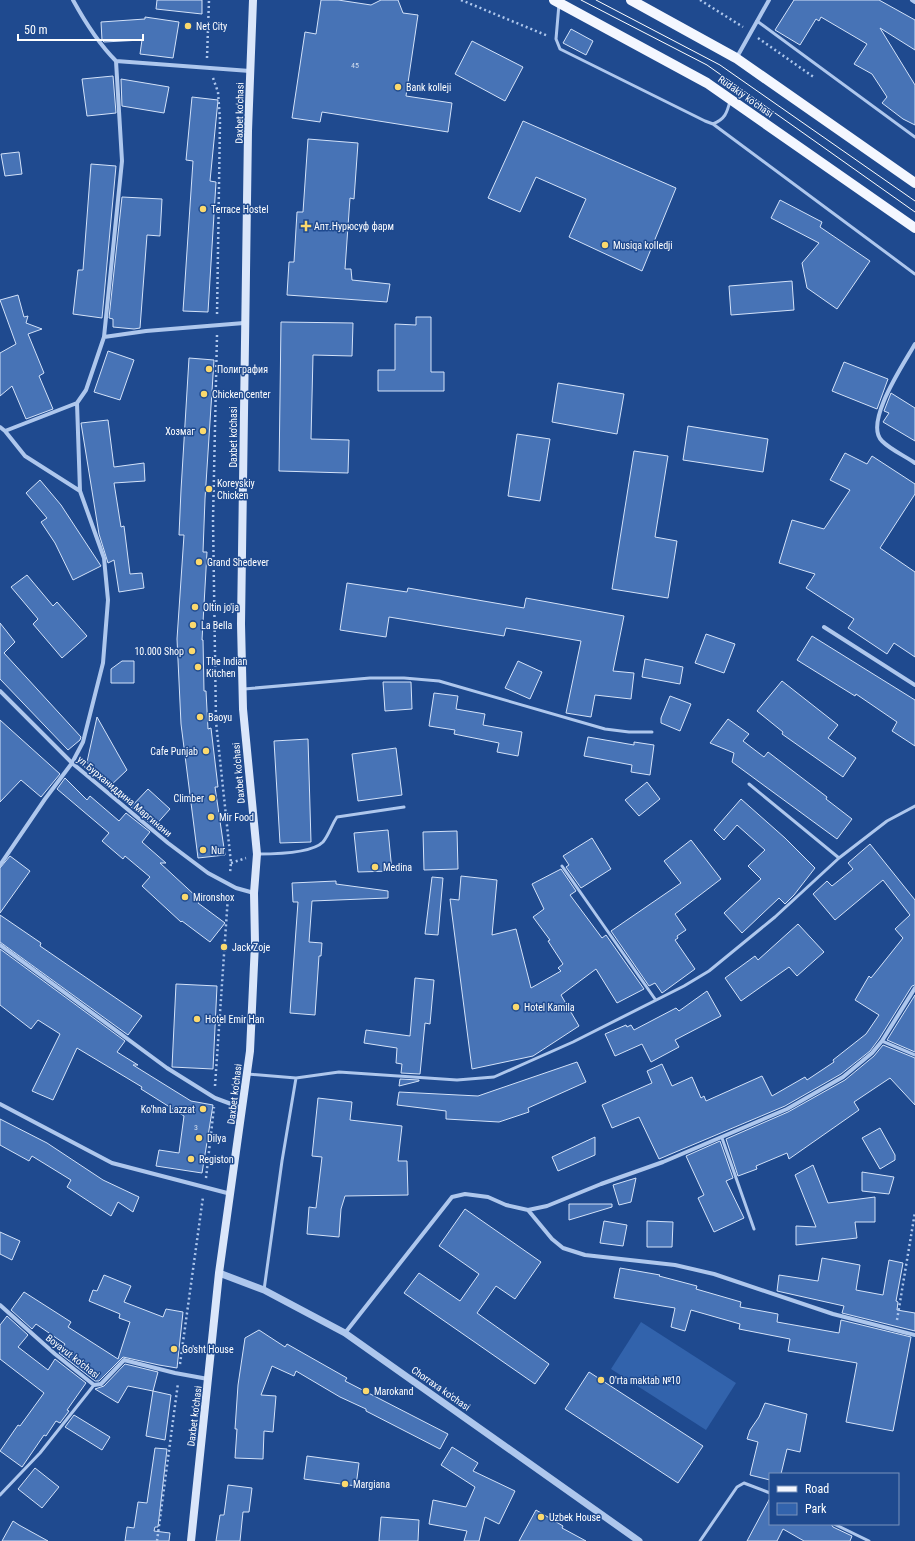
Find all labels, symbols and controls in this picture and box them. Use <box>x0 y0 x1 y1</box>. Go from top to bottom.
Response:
scale bar <box>18 16 143 42</box>
marker: Net City <box>183 21 193 31</box>
place label: Net City <box>196 21 227 32</box>
text: 50 m <box>24 23 48 37</box>
house number: 45 <box>351 61 359 70</box>
street label: Rudakiy ko'chasi <box>716 73 775 119</box>
street label: Daxbet ko'chasi <box>233 82 246 144</box>
marker: Bank kolleji <box>393 82 403 92</box>
place label: Bank kolleji <box>406 82 451 93</box>
marker: Terrace Hostel <box>198 204 208 214</box>
place label: Terrace Hostel <box>211 204 268 215</box>
marker: Апт.Нурюсуф фарм <box>301 221 311 231</box>
place label: Апт.Нурюсуф фарм <box>314 221 394 232</box>
marker: Musiqa kolledji <box>600 240 610 250</box>
place label: Musiqa kolledji <box>613 240 673 251</box>
marker: Полиграфия <box>204 364 214 374</box>
place label: Полиграфия <box>217 364 268 375</box>
marker: Chicken center <box>199 389 209 399</box>
place label: Chicken center <box>212 389 271 400</box>
street label: Daxbet ko'chasi <box>228 406 239 468</box>
place label: Хозмаг <box>165 426 195 437</box>
marker: Хозмаг <box>198 426 208 436</box>
place label: Koreyskiy Chicken <box>217 478 255 501</box>
marker: Koreyskiy Chicken <box>204 484 214 494</box>
marker: Grand Shedever <box>194 557 204 567</box>
place label: Grand Shedever <box>207 557 269 568</box>
marker: Oltin jo'ja <box>190 602 200 612</box>
place label: Oltin jo'ja <box>203 602 239 613</box>
marker: La Bella <box>188 620 198 630</box>
place label: La Bella <box>201 620 233 631</box>
place label: 10.000 Shop <box>134 646 184 657</box>
marker: 10.000 Shop <box>187 646 197 656</box>
place label: The Indian Kitchen <box>206 656 247 679</box>
marker: The Indian Kitchen <box>193 662 203 672</box>
marker: Baoyu <box>195 712 205 722</box>
place label: Baoyu <box>208 712 232 723</box>
street label: Daxbet ko'chasi <box>230 742 247 804</box>
place label: Cafe Punjab <box>150 746 198 757</box>
marker: Cafe Punjab <box>201 746 211 756</box>
street label: ул.Бурханиддина Маргинани <box>75 754 174 839</box>
place label: Climber <box>174 793 204 804</box>
marker: Climber <box>207 793 217 803</box>
marker: Mir Food <box>206 812 216 822</box>
place label: Mir Food <box>219 812 254 823</box>
marker: Nur <box>198 845 208 855</box>
place label: Nur <box>211 845 225 856</box>
marker: Medina <box>370 862 380 872</box>
place label: Medina <box>383 862 412 873</box>
marker: Mironshox <box>180 892 190 902</box>
place label: Mironshox <box>193 892 235 903</box>
marker: Jack Zoje <box>219 942 229 952</box>
place label: Jack Zoje <box>232 942 270 953</box>
marker: Hotel Kamila <box>511 1002 521 1012</box>
place label: Hotel Kamila <box>524 1002 575 1013</box>
marker: Hotel Emir Han <box>192 1014 202 1024</box>
place label: Hotel Emir Han <box>205 1014 265 1025</box>
street label: Daxbet ko'chasi <box>225 1063 244 1125</box>
place label: Ko'hna Lazzat <box>141 1104 195 1115</box>
marker: Ko'hna Lazzat <box>198 1104 208 1114</box>
house number: 3 <box>194 1123 198 1132</box>
marker: Dilya <box>194 1133 204 1143</box>
place label: Dilya <box>207 1133 226 1144</box>
marker: Registon <box>186 1154 196 1164</box>
place label: Registon <box>199 1154 234 1165</box>
street label: Boyavut ko'chasi <box>44 1332 102 1381</box>
marker: Go'sht House <box>169 1344 179 1354</box>
place label: Go'sht House <box>182 1344 234 1355</box>
street label: Chorraxa ko'chasi <box>409 1364 472 1413</box>
marker: O'rta maktab №10 <box>596 1375 606 1385</box>
place label: O'rta maktab №10 <box>609 1375 681 1386</box>
street label: Daxbet ko'chasi <box>185 1385 204 1447</box>
marker: Marokand <box>361 1386 371 1396</box>
place label: Marokand <box>374 1386 413 1397</box>
legend <box>769 1473 899 1525</box>
marker: Margiana <box>340 1479 350 1489</box>
place label: Margiana <box>353 1479 390 1490</box>
text: Road <box>805 1482 829 1496</box>
text: Park <box>805 1502 827 1516</box>
marker: Uzbek House <box>536 1512 546 1522</box>
place label: Uzbek House <box>549 1512 601 1523</box>

